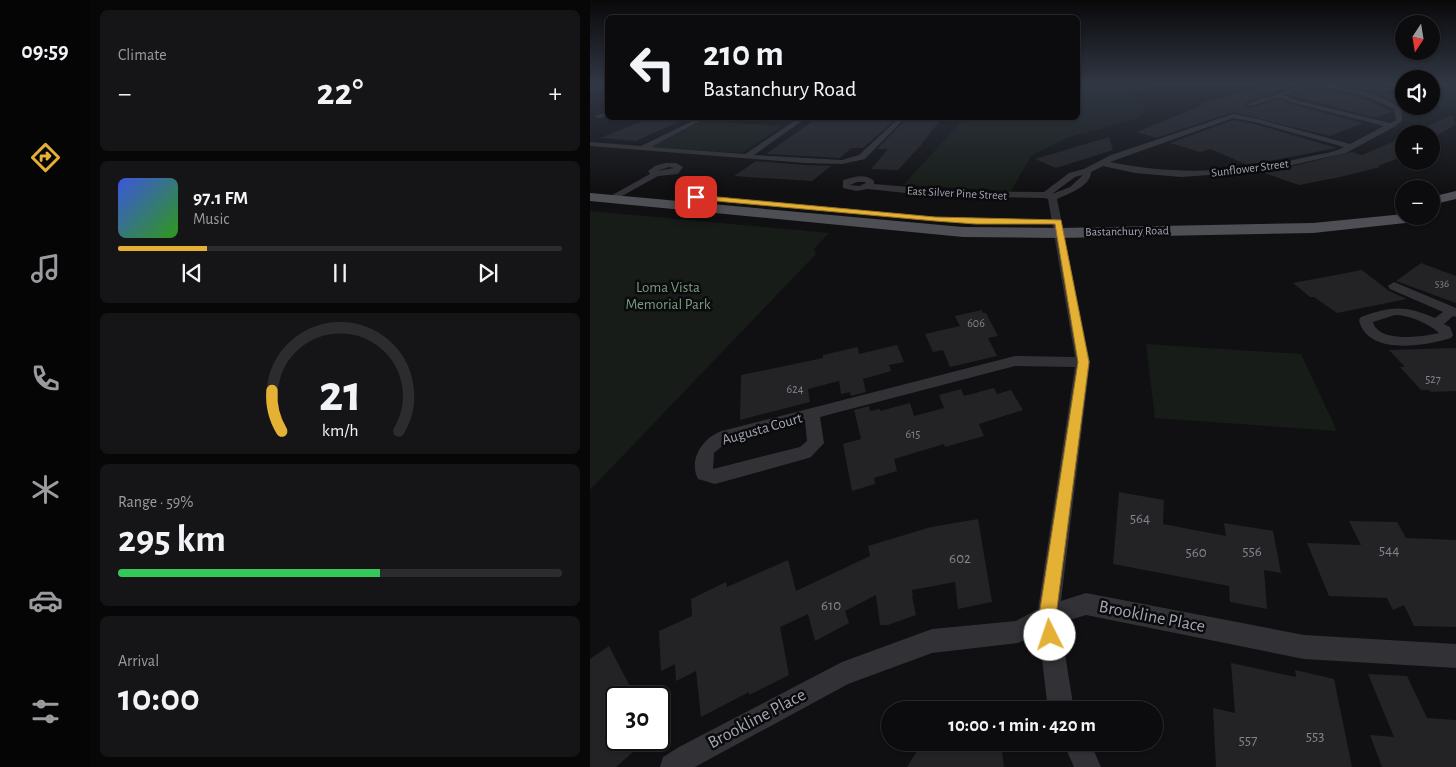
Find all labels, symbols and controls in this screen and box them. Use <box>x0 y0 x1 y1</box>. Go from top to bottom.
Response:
north arrow <box>1395 15 1440 60</box>
map controls <box>1395 15 1440 225</box>
icon: left <box>620 35 685 100</box>
text: 210 m <box>703 37 784 72</box>
text: 09:59 <box>21 40 69 62</box>
text: Climate <box>118 47 167 63</box>
button: sound <box>1395 70 1440 115</box>
text: 22° <box>317 74 363 112</box>
text: Bastanchury Road <box>703 78 857 100</box>
text: − <box>118 80 131 108</box>
text: + <box>549 80 562 108</box>
button: + <box>1395 125 1440 170</box>
icon: directions <box>28 140 63 175</box>
street label: Sunflower Street <box>1211 157 1290 179</box>
pin <box>675 176 717 218</box>
button: − <box>1395 180 1440 225</box>
icon: arrive <box>682 183 710 211</box>
street label: East Silver Pine Street <box>907 184 1008 202</box>
text: 97.1 FM <box>193 189 248 208</box>
text: Music <box>193 211 229 227</box>
street label: Bastanchury Road <box>1085 224 1169 239</box>
icon: music <box>28 251 63 286</box>
icon: previous <box>178 259 206 287</box>
icon: pause <box>326 259 354 287</box>
icon: next <box>474 259 502 287</box>
house number: 536 <box>1435 278 1449 289</box>
park label: Loma Vista Memorial Park <box>625 280 711 312</box>
house number: 606 <box>967 317 985 329</box>
icon: phone <box>28 361 63 396</box>
text: 21 <box>318 368 362 420</box>
house number: 527 <box>1425 373 1441 385</box>
house number: 624 <box>787 383 804 395</box>
street label: Augusta Court <box>720 410 804 448</box>
text: km/h <box>322 422 358 440</box>
house number: 615 <box>906 428 920 440</box>
icon: climate <box>28 472 63 507</box>
text: Range · 59% <box>118 494 194 510</box>
house number: 564 <box>1130 511 1150 526</box>
text: 295 km <box>118 521 226 559</box>
house number: 544 <box>1379 543 1399 558</box>
house number: 556 <box>1242 544 1262 559</box>
house number: 560 <box>1185 545 1207 560</box>
house number: 602 <box>949 551 971 566</box>
icon: car <box>28 583 63 618</box>
house number: 610 <box>821 598 841 613</box>
street label: Brookline Place <box>1097 598 1207 636</box>
position arrow <box>1023 608 1075 660</box>
text: Arrival <box>118 653 159 669</box>
text: 10:00 <box>118 680 200 718</box>
speed limit sign: 30 <box>605 686 670 751</box>
street label: Brookline Place <box>705 686 809 752</box>
icon: filters <box>28 694 63 729</box>
text: 10:00 · 1 min · 420 m <box>948 716 1096 735</box>
house number: 553 <box>1306 729 1324 744</box>
house number: 557 <box>1239 733 1257 748</box>

